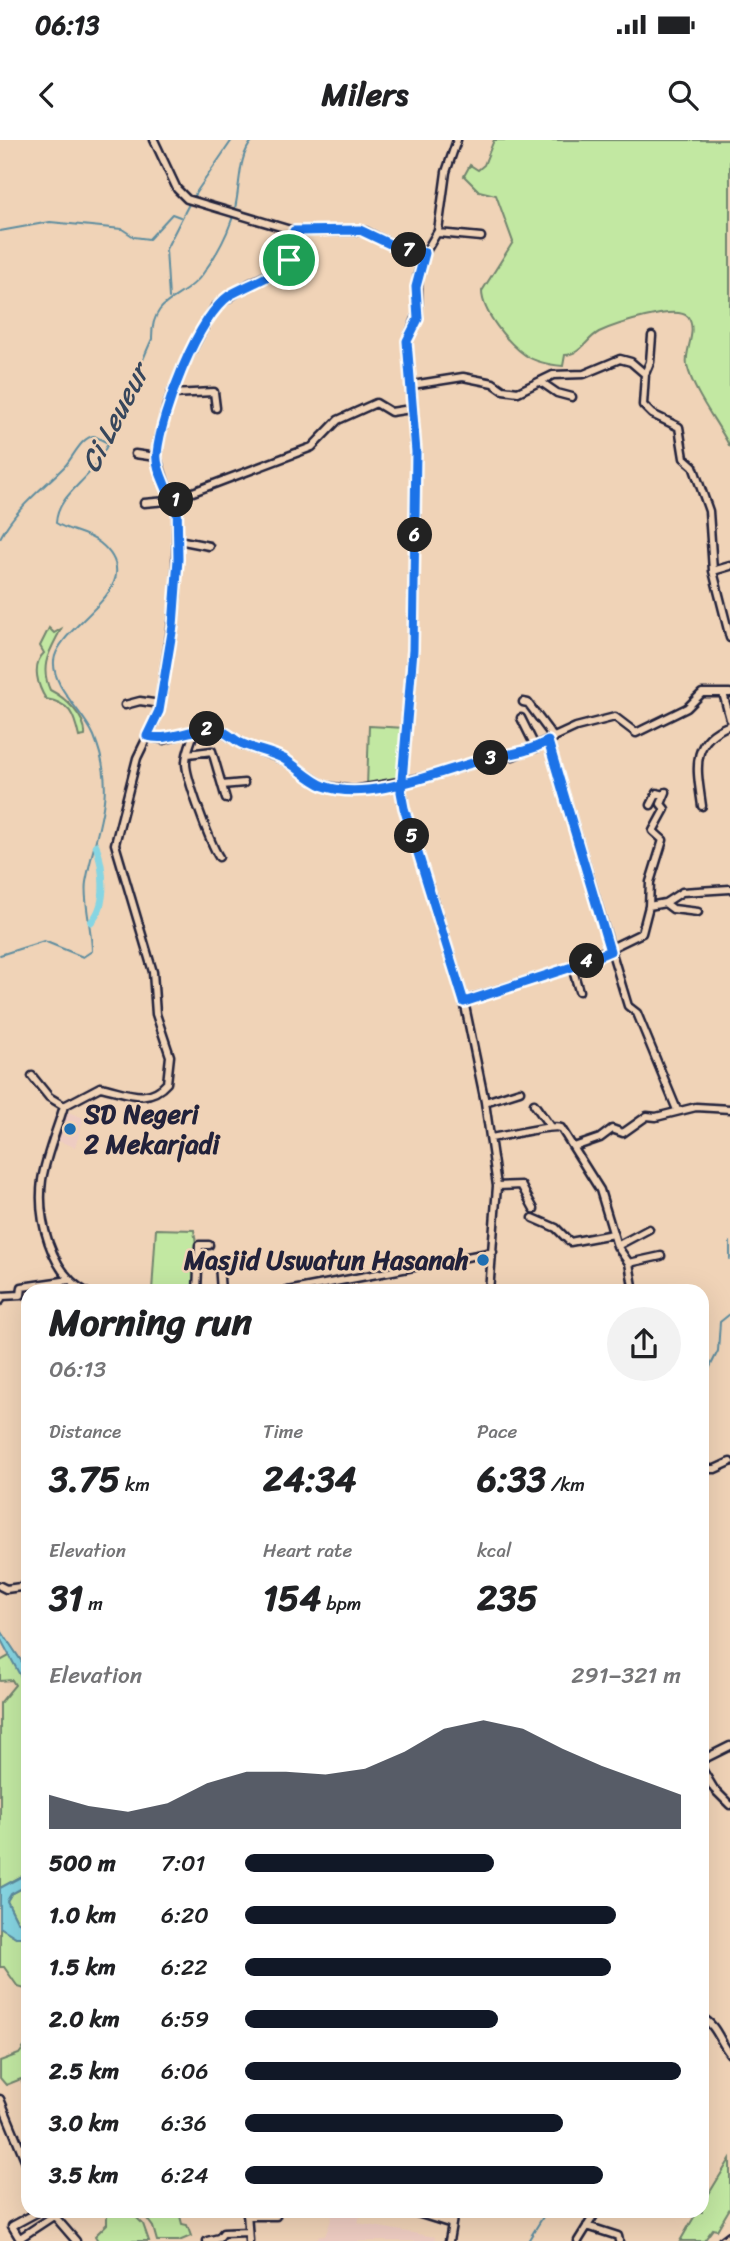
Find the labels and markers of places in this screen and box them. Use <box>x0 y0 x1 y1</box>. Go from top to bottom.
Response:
pin <box>259 230 319 290</box>
pin: 7 <box>392 232 426 268</box>
pin: 1 <box>158 482 194 518</box>
pin: 6 <box>398 518 432 552</box>
pin: 2 <box>190 712 224 746</box>
pin: 3 <box>474 740 508 776</box>
pin: 5 <box>394 818 430 854</box>
pin: 4 <box>570 944 604 978</box>
place label: SD Negeri 2 Mekarjadi <box>83 1091 221 1167</box>
marker: SD Negeri 2 Mekarjadi <box>62 1121 78 1137</box>
place label: Masjid Uswatun Hasanah <box>183 1237 469 1283</box>
marker: Masjid Uswatun Hasanah <box>475 1252 491 1268</box>

